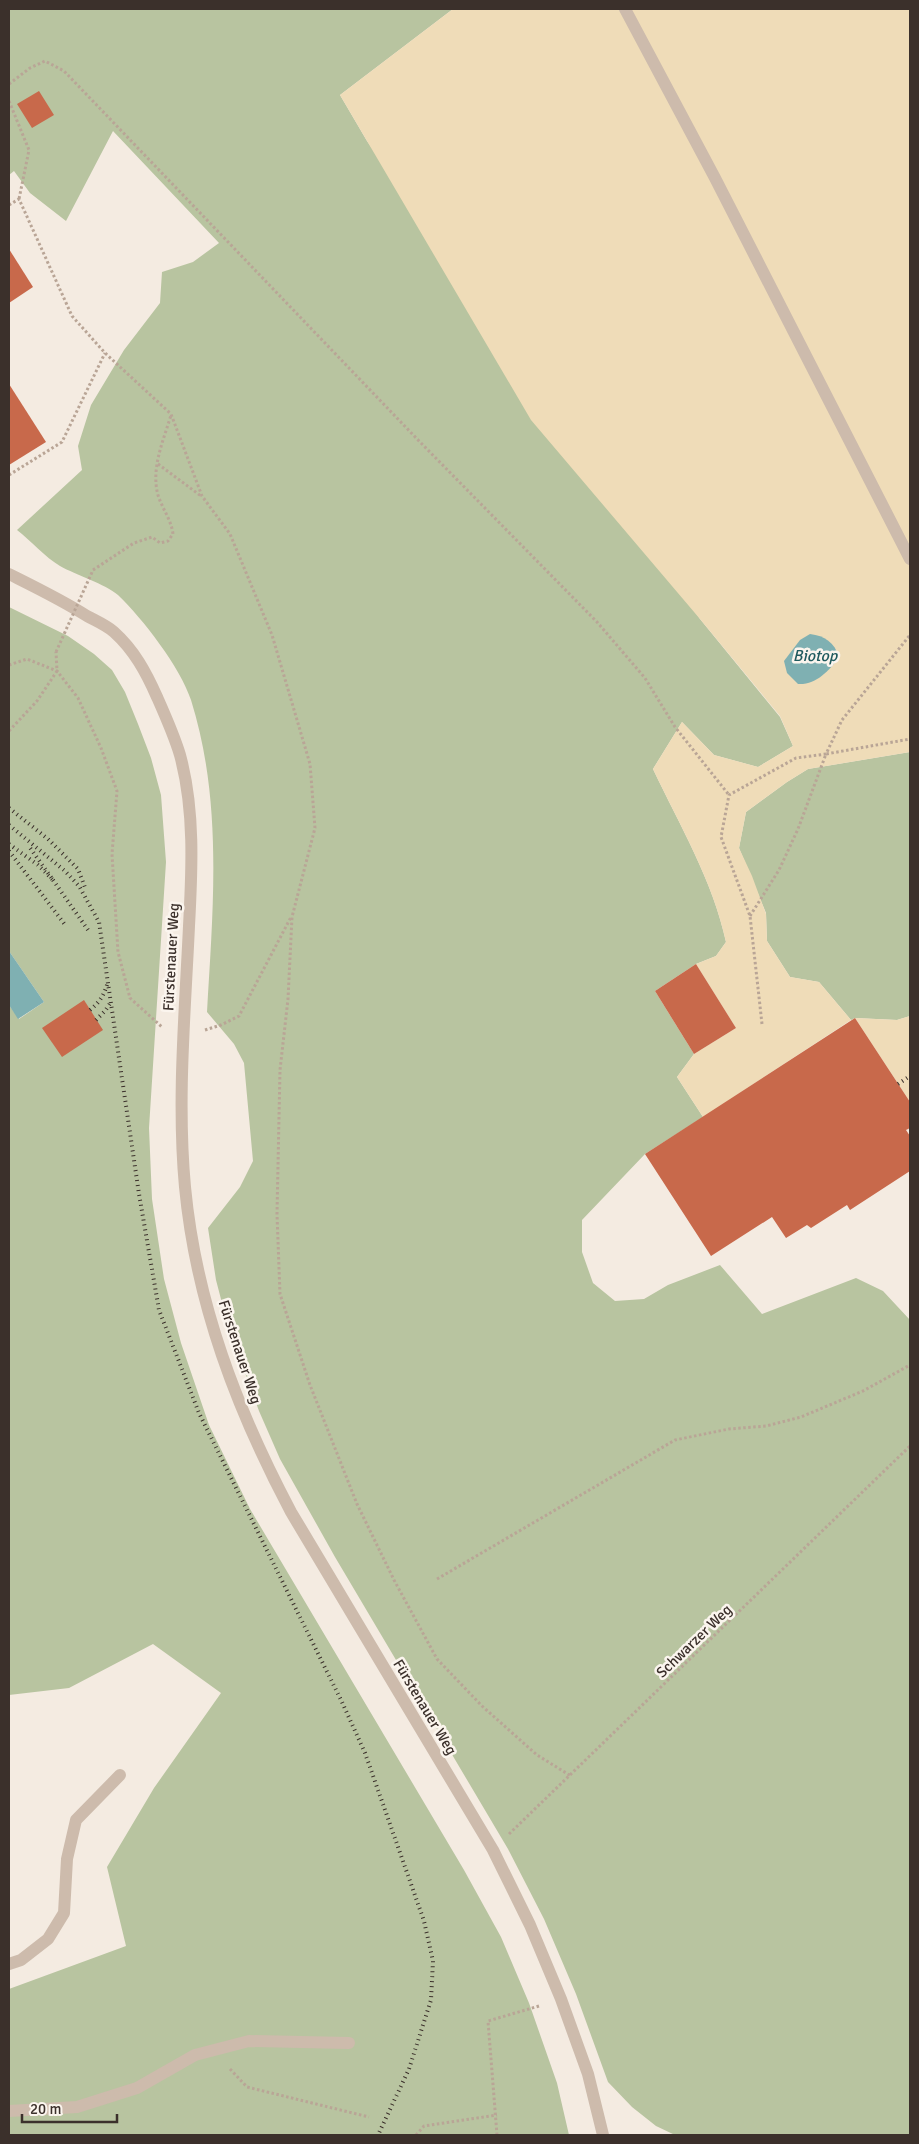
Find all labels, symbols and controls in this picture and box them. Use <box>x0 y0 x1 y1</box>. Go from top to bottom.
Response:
water label: Biotop <box>793 646 839 666</box>
street label: Fürstenauer Weg <box>159 902 183 1012</box>
street label: Fürstenauer Weg <box>215 1298 265 1406</box>
street label: Schwarzer Weg <box>653 1601 735 1681</box>
street label: Fürstenauer Weg <box>389 1656 461 1758</box>
scale bar <box>22 2092 118 2124</box>
text: 20 m <box>30 2100 61 2118</box>

